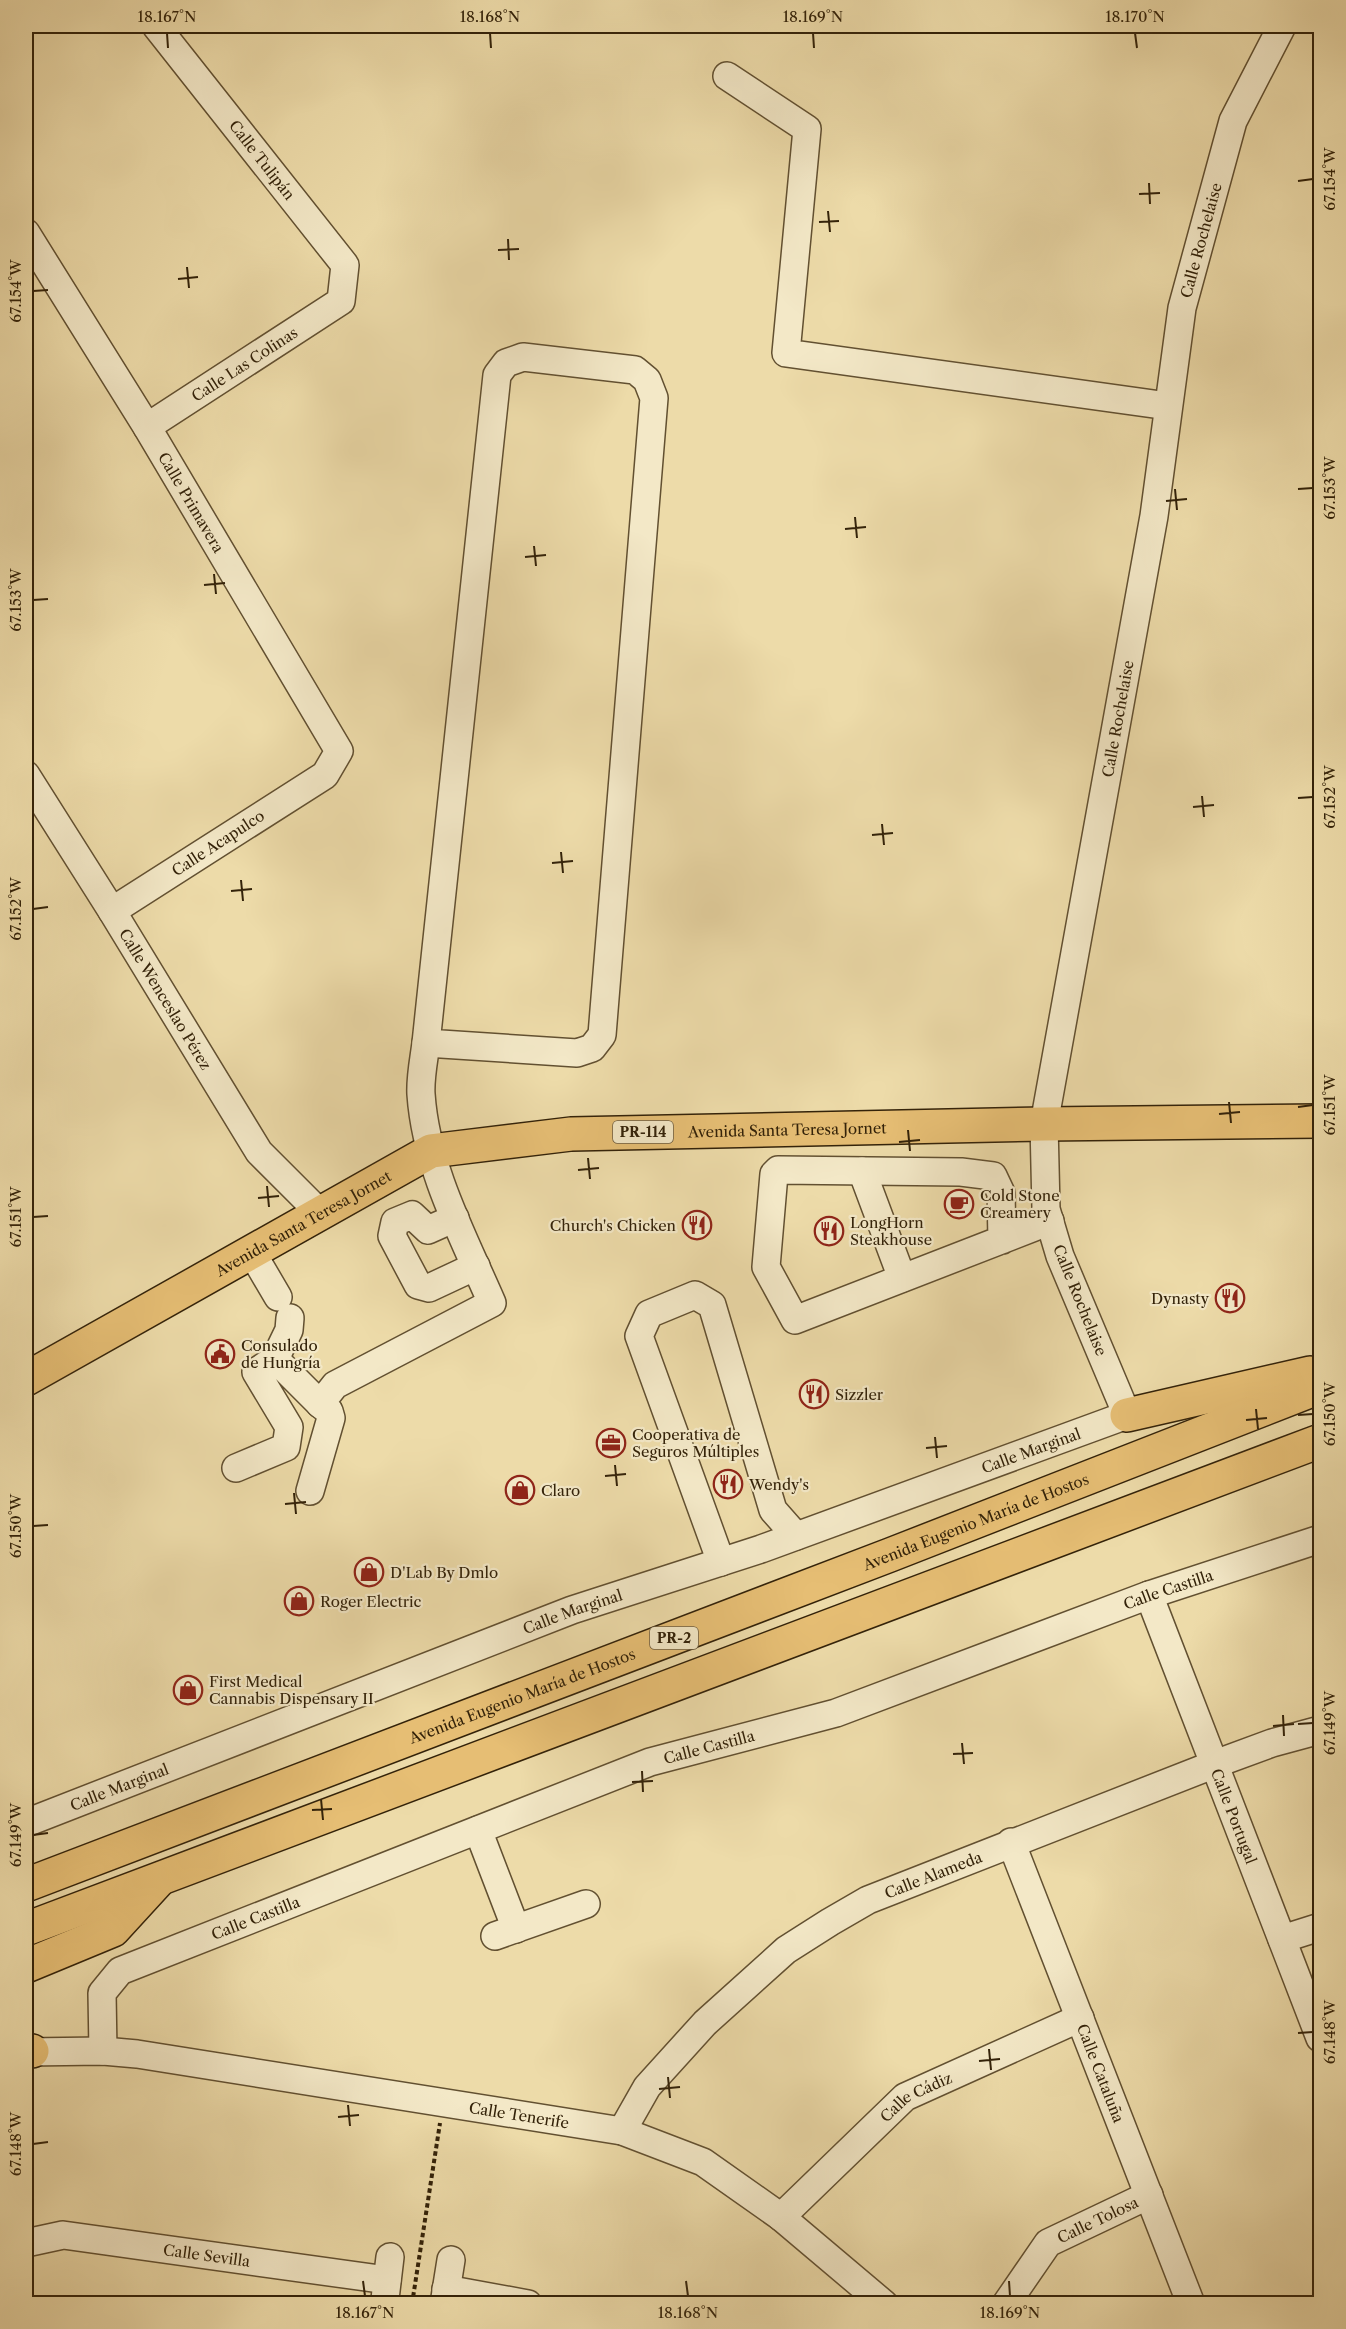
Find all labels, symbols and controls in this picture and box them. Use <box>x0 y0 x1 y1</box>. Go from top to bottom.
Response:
text: 18.167°N <box>138 7 196 26</box>
text: 18.168°N <box>460 7 520 26</box>
text: 18.169°N <box>783 7 843 26</box>
text: 18.170°N <box>1105 7 1165 26</box>
street label: Calle Tulipán <box>225 116 299 204</box>
text: 67.154°W <box>1320 147 1339 211</box>
street label: Calle Rochelaise <box>1176 181 1225 300</box>
text: 67.154°W <box>6 259 25 323</box>
street label: Calle Las Colinas <box>188 322 301 405</box>
street label: Calle Primavera <box>154 449 229 556</box>
text: 67.153°W <box>1320 456 1339 520</box>
text: 67.153°W <box>6 568 25 632</box>
street label: Calle Rochelaise <box>1097 659 1137 779</box>
text: 67.152°W <box>1320 765 1339 829</box>
street label: Calle Acapulco <box>168 806 268 880</box>
text: 67.152°W <box>6 877 25 941</box>
street label: Calle Wenceslao Pérez <box>115 925 216 1073</box>
text: 67.151°W <box>1320 1074 1339 1136</box>
street label: Avenida Santa Teresa Jornet <box>687 1118 887 1141</box>
road number: PR-114 <box>613 1121 673 1143</box>
street label: Avenida Santa Teresa Jornet <box>211 1166 395 1281</box>
text: 67.151°W <box>6 1186 25 1248</box>
place label: Cold Stone Creamery <box>980 1186 1060 1222</box>
cafe icon: Cold Stone Creamery <box>943 1188 975 1220</box>
restaurant icon: Church's Chicken <box>681 1209 713 1241</box>
place label: LongHorn Steakhouse <box>850 1213 932 1249</box>
restaurant icon: LongHorn Steakhouse <box>813 1215 845 1247</box>
place label: Church's Chicken <box>550 1216 677 1235</box>
street label: Calle Rochelaise <box>1049 1242 1111 1358</box>
restaurant icon: Dynasty <box>1214 1282 1246 1314</box>
place label: Dynasty <box>1151 1289 1210 1308</box>
place label: Consulado de Hungría <box>241 1336 321 1372</box>
public building icon: Consulado de Hungría <box>204 1338 236 1370</box>
restaurant icon: Sizzler <box>798 1378 830 1410</box>
text: 67.150°W <box>1320 1381 1339 1446</box>
place label: Sizzler <box>835 1385 884 1404</box>
street label: Calle Marginal <box>979 1423 1084 1477</box>
place label: Cooperativa de Seguros Múltiples <box>632 1425 759 1461</box>
office icon: Cooperativa de Seguros Múltiples <box>595 1427 627 1459</box>
restaurant icon: Wendy's <box>712 1468 744 1500</box>
street label: Avenida Eugenio María de Hostos <box>859 1469 1091 1574</box>
shop icon: Claro <box>504 1474 536 1506</box>
place label: Wendy's <box>748 1475 809 1494</box>
place label: Claro <box>541 1481 580 1500</box>
text: 67.150°W <box>6 1493 25 1558</box>
shop icon: D'Lab By Dmlo <box>353 1556 385 1588</box>
place label: D'Lab By Dmlo <box>390 1563 498 1582</box>
street label: Calle Castilla <box>1121 1565 1215 1613</box>
shop icon: Roger Electric <box>283 1585 315 1617</box>
street label: Calle Marginal <box>520 1585 625 1638</box>
place label: Roger Electric <box>320 1592 422 1611</box>
road number: PR-2 <box>650 1627 698 1649</box>
street label: Avenida Eugenio María de Hostos <box>405 1644 638 1748</box>
place label: First Medical Cannabis Dispensary II <box>209 1672 374 1708</box>
shop icon: First Medical Cannabis Dispensary II <box>172 1674 204 1706</box>
text: 67.149°W <box>1320 1690 1339 1755</box>
street label: Calle Castilla <box>661 1725 757 1768</box>
street label: Calle Marginal <box>67 1759 172 1814</box>
street label: Calle Portugal <box>1207 1766 1262 1867</box>
text: 67.149°W <box>6 1802 25 1867</box>
street label: Calle Alameda <box>882 1847 985 1902</box>
street label: Calle Castilla <box>208 1892 302 1944</box>
text: 67.148°W <box>1320 1999 1339 2064</box>
street label: Calle Cataluña <box>1073 2021 1129 2125</box>
street label: Calle Cádiz <box>876 2068 955 2126</box>
street label: Calle Tenerife <box>468 2097 570 2132</box>
text: 67.148°W <box>6 2111 25 2176</box>
street label: Calle Tolosa <box>1054 2192 1141 2247</box>
street label: Calle Sevilla <box>162 2240 251 2270</box>
text: 18.167°N <box>336 2303 394 2322</box>
text: 18.168°N <box>658 2303 718 2322</box>
text: 18.169°N <box>980 2303 1040 2322</box>

